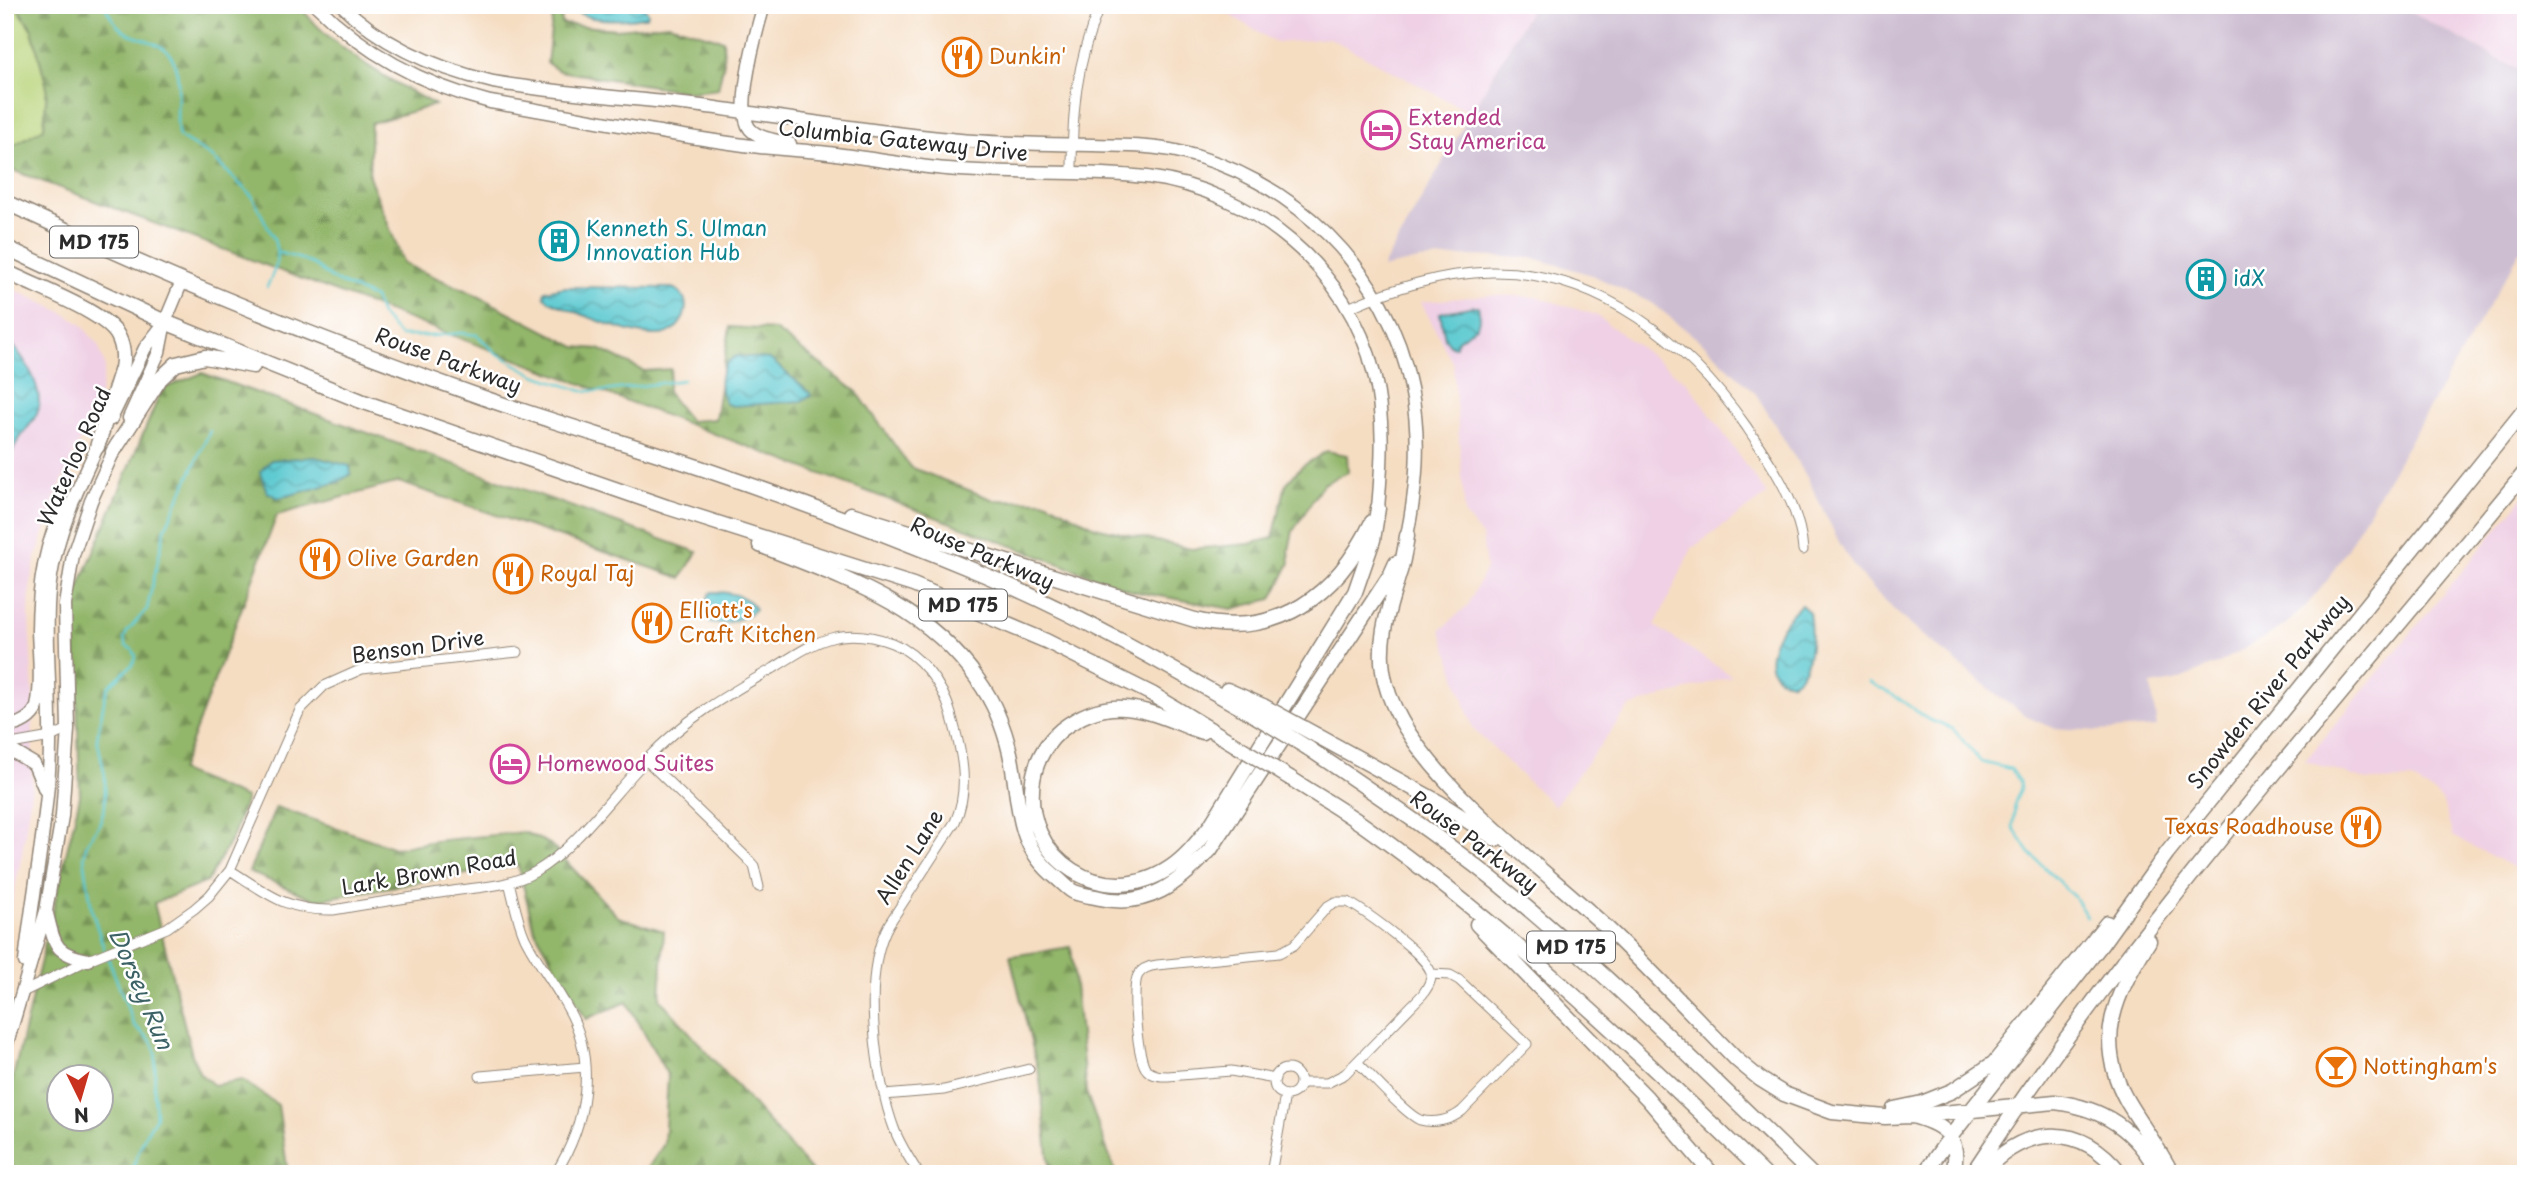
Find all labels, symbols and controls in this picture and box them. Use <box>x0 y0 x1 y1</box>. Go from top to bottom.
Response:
restaurant icon: Dunkin' <box>941 36 983 78</box>
place label: Dunkin' <box>989 39 1066 71</box>
place label: Extended Stay America <box>1408 100 1546 156</box>
hotel icon: Extended Stay America <box>1360 109 1402 151</box>
street label: Columbia Gateway Drive <box>777 110 1030 168</box>
place label: Kenneth S. Ulman Innovation Hub <box>586 211 767 267</box>
building icon: Kenneth S. Ulman Innovation Hub <box>538 220 580 262</box>
road number: MD 175 <box>50 226 138 258</box>
building icon: idX <box>2185 258 2227 300</box>
place label: idX <box>2233 261 2265 293</box>
street label: Rouse Parkway <box>371 318 526 400</box>
street label: Waterloo Road <box>28 381 118 531</box>
street label: Rouse Parkway <box>906 507 1060 597</box>
restaurant icon: Olive Garden <box>299 538 341 580</box>
place label: Olive Garden <box>347 541 479 573</box>
restaurant icon: Royal Taj <box>492 553 534 595</box>
place label: Royal Taj <box>540 556 634 588</box>
street label: Snowden River Parkway <box>2179 586 2356 795</box>
road number: MD 175 <box>919 590 1007 620</box>
place label: Elliott's Craft Kitchen <box>679 593 816 649</box>
restaurant icon: Elliott's Craft Kitchen <box>631 602 673 644</box>
street label: Benson Drive <box>350 620 486 670</box>
hotel icon: Homewood Suites <box>489 743 531 785</box>
place label: Homewood Suites <box>537 746 714 778</box>
street label: Rouse Parkway <box>1404 781 1546 900</box>
street label: Allen Lane <box>866 802 950 910</box>
restaurant icon: Texas Roadhouse <box>2340 806 2382 848</box>
place label: Texas Roadhouse <box>2164 809 2334 841</box>
street label: Lark Brown Road <box>339 840 519 902</box>
water label: Dorsey Run <box>101 922 184 1055</box>
road number: MD 175 <box>1527 931 1615 962</box>
bar icon: Nottingham's <box>2315 1046 2357 1088</box>
place label: Nottingham's <box>2363 1049 2497 1081</box>
north arrow <box>46 1064 116 1134</box>
text: N <box>73 1101 90 1131</box>

